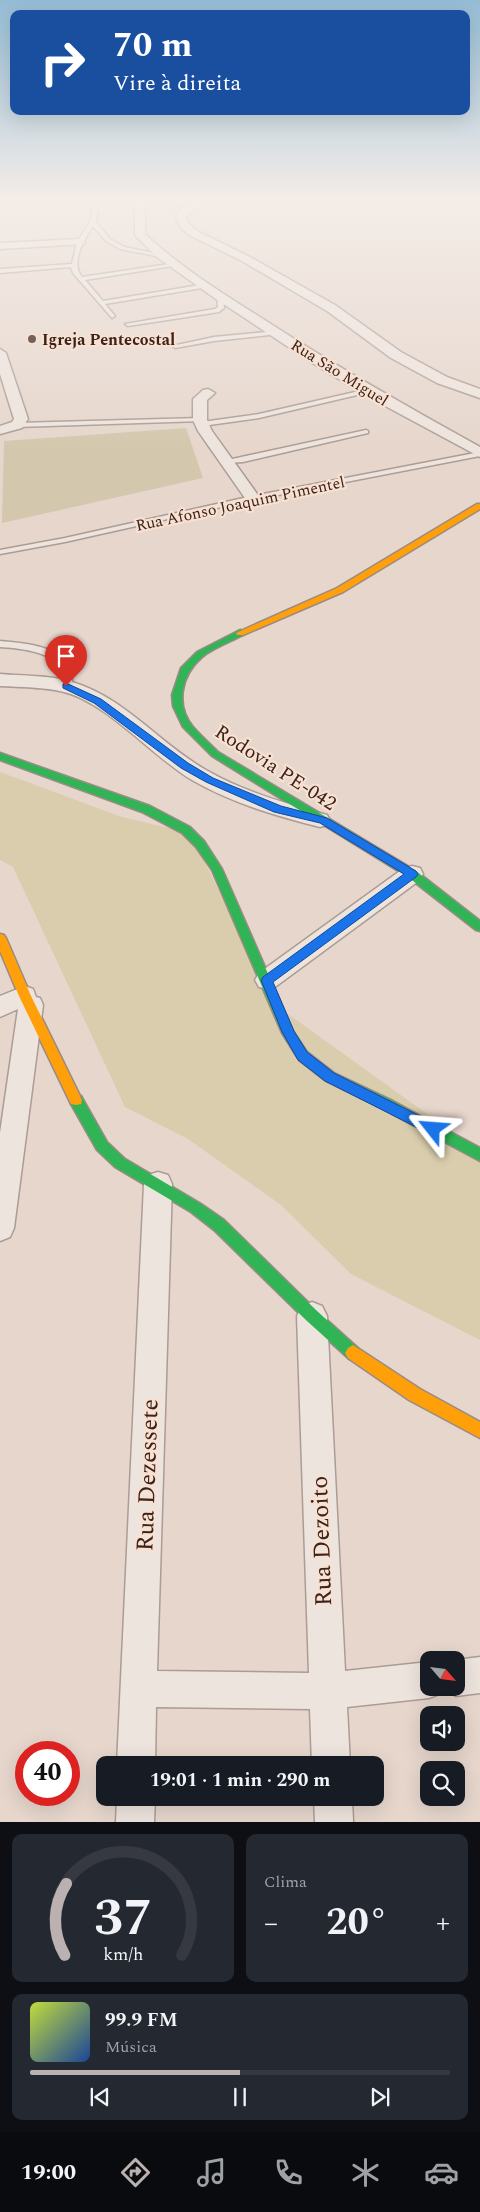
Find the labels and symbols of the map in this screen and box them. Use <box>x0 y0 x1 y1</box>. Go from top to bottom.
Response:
place label: Igreja Pentecostal <box>42 328 175 352</box>
marker: Igreja Pentecostal <box>26 333 38 345</box>
street label: Rua São Miguel <box>286 333 393 412</box>
street label: Rua Afonso Joaquim Pimentel <box>133 470 347 538</box>
pin <box>45 635 87 686</box>
street label: Rodovia PE-042 <box>209 717 342 819</box>
position arrow <box>406 1102 458 1154</box>
street label: Rua Dezessete <box>127 1398 169 1552</box>
street label: Rua Dezoito <box>302 1475 342 1607</box>
north arrow <box>420 1651 465 1696</box>
speed limit sign: 40 <box>15 1741 80 1806</box>

